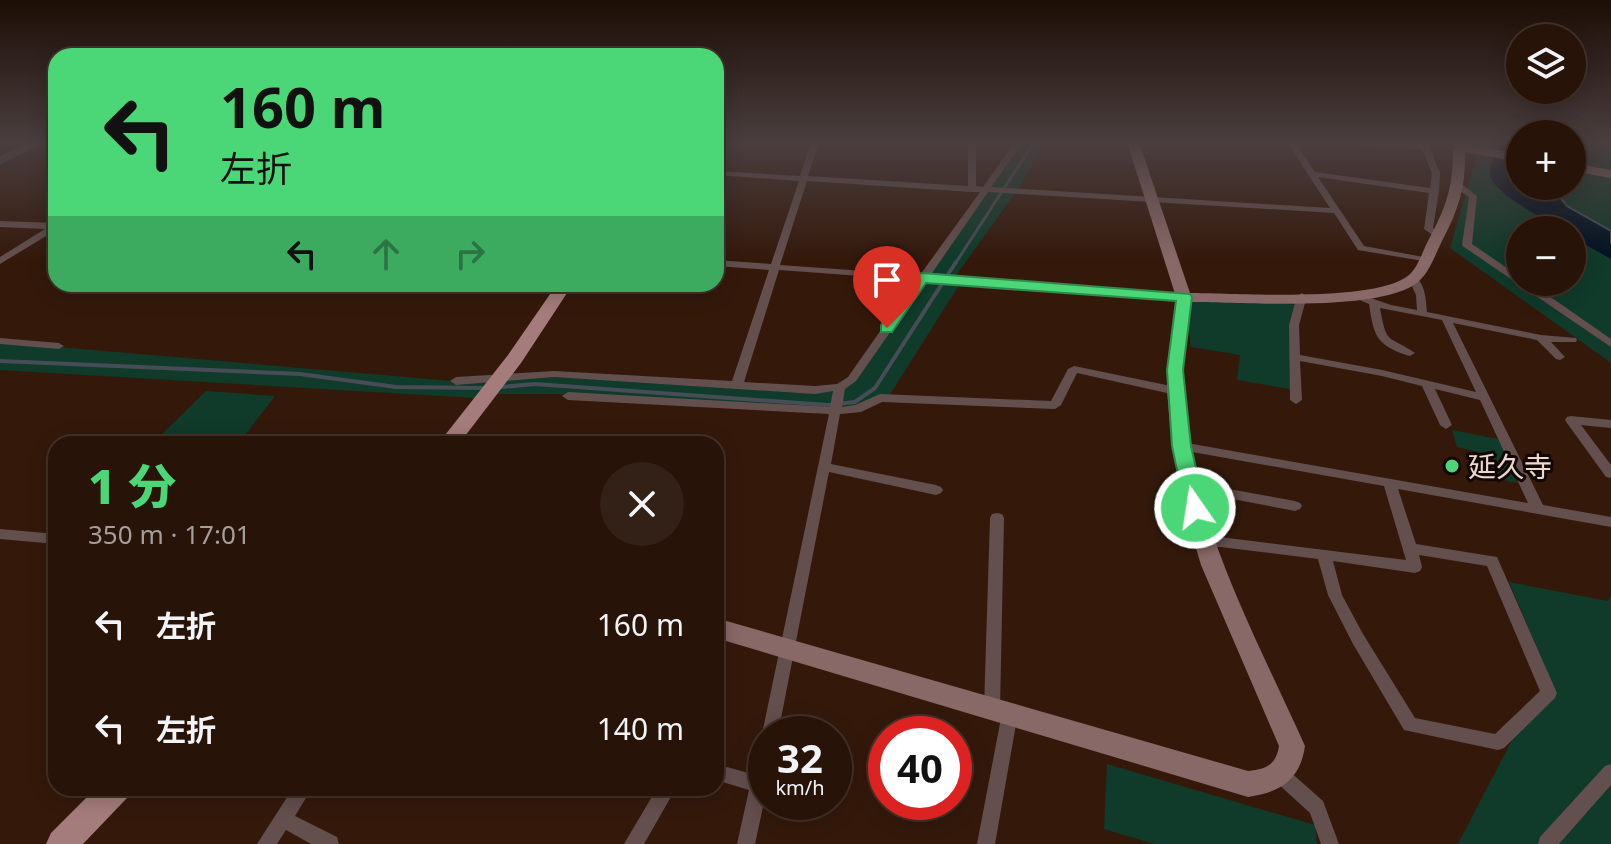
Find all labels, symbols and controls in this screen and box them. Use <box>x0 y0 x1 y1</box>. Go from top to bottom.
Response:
map controls <box>1506 24 1586 296</box>
button: layers <box>1506 24 1586 104</box>
text: 160 m <box>220 68 385 144</box>
icon: left <box>88 80 192 184</box>
button: + <box>1506 120 1586 200</box>
text: 左折 <box>220 144 292 193</box>
button: − <box>1506 216 1586 296</box>
icon: left <box>280 232 324 276</box>
icon: ahead <box>364 232 408 276</box>
icon: right <box>448 232 492 276</box>
pin <box>853 246 921 328</box>
icon: arrive <box>865 258 909 302</box>
place label: 延久寺 <box>1468 447 1552 485</box>
text: 1 分 <box>88 453 176 518</box>
marker: 延久寺 <box>1443 457 1461 475</box>
button: close <box>600 462 684 546</box>
position arrow <box>1153 466 1237 550</box>
text: 350 m · 17:01 <box>88 516 251 552</box>
icon: left <box>88 602 132 646</box>
text: 160 m <box>597 604 684 645</box>
text: 左折 <box>156 605 216 646</box>
icon: left <box>88 706 132 750</box>
text: 140 m <box>597 708 684 749</box>
text: 左折 <box>156 709 216 750</box>
speed limit sign: 40 <box>868 716 972 820</box>
text: 32 <box>777 730 823 785</box>
text: km/h <box>775 774 825 801</box>

